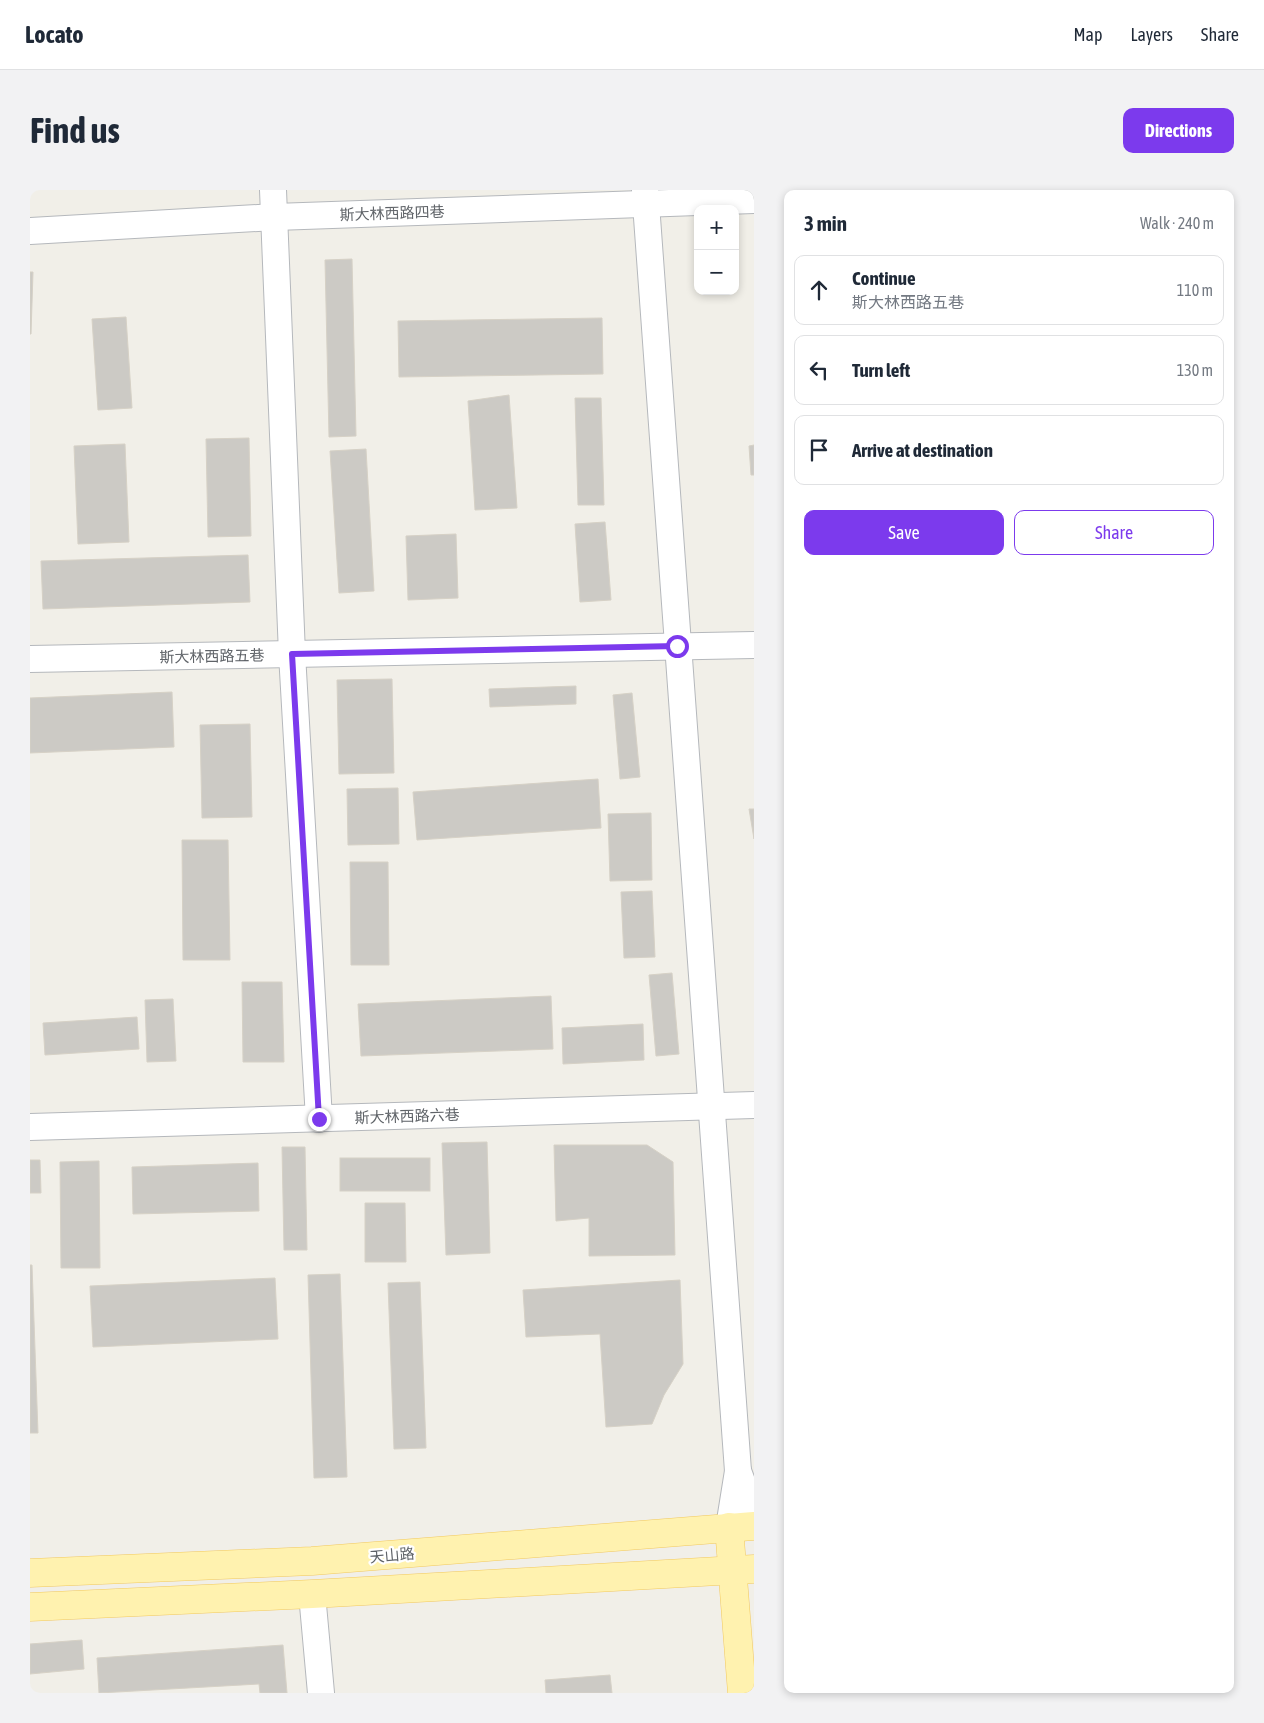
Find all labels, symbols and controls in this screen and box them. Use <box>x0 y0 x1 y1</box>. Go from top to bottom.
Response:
text: Locato <box>25 21 84 48</box>
text: Map <box>1073 24 1102 45</box>
text: Layers <box>1130 24 1173 45</box>
text: Share <box>1201 24 1239 45</box>
button: Directions <box>1123 108 1234 153</box>
text: Find us <box>30 110 120 150</box>
street label: 斯大林西路四巷 <box>339 203 445 223</box>
map controls <box>694 205 739 295</box>
button: + <box>694 205 739 250</box>
text: 3 min <box>804 211 847 235</box>
text: Walk · 240 m <box>1140 214 1214 232</box>
button: − <box>694 250 739 295</box>
text: Continue <box>852 267 916 289</box>
icon: ahead <box>805 276 833 304</box>
text: 110 m <box>1177 281 1213 299</box>
text: 斯大林西路五巷 <box>852 293 964 311</box>
icon: left <box>805 356 833 384</box>
text: Turn left <box>852 359 910 381</box>
text: 130 m <box>1177 361 1213 379</box>
icon: arrive <box>805 436 833 464</box>
text: Arrive at destination <box>852 439 993 461</box>
button: Save <box>804 510 1004 555</box>
button: Share <box>1014 510 1214 555</box>
route start <box>666 635 689 658</box>
street label: 斯大林西路五巷 <box>159 647 265 665</box>
street label: 斯大林西路六巷 <box>354 1106 460 1126</box>
route end <box>308 1108 331 1131</box>
street label: 天山路 <box>369 1545 415 1565</box>

